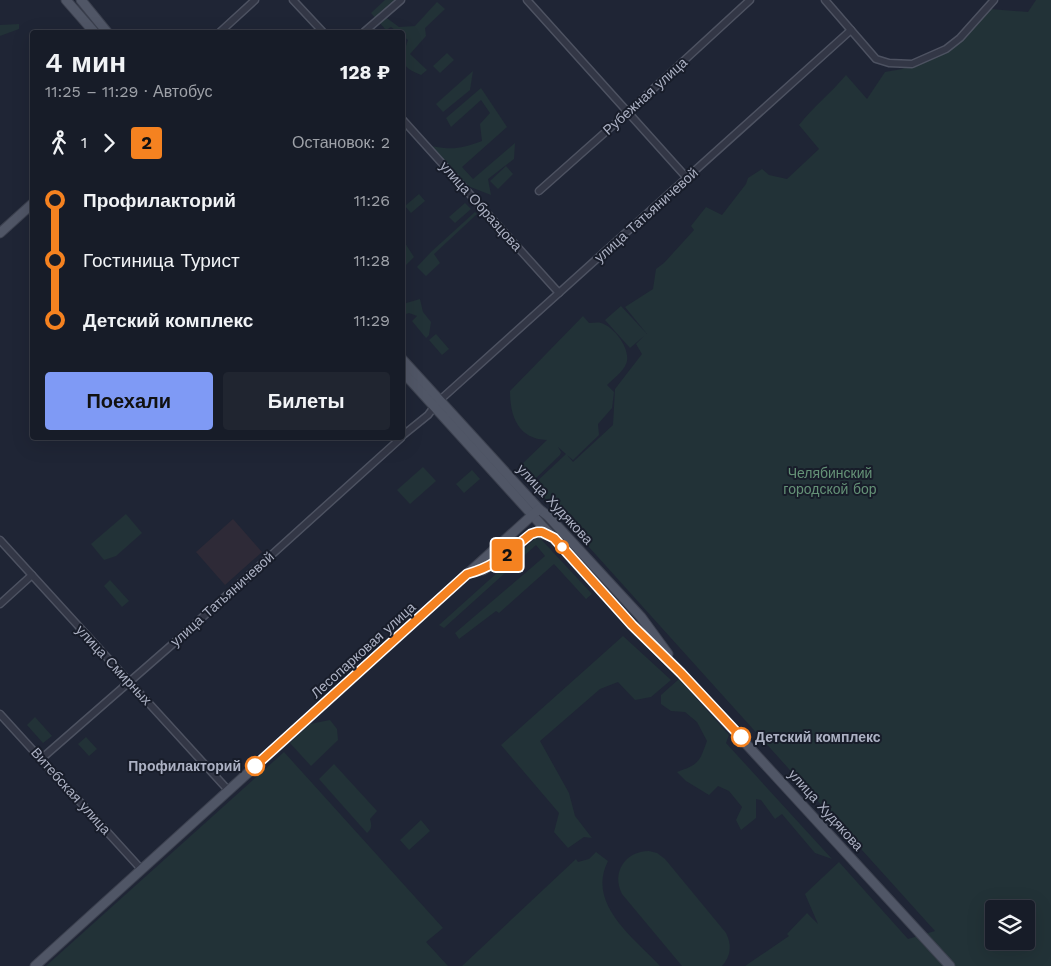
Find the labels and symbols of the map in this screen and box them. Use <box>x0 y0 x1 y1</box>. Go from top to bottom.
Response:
street label: Рубежная улица <box>600 54 691 138</box>
street label: улица Образцова <box>437 158 525 254</box>
street label: улица Татьяничевой <box>591 164 701 266</box>
street label: улица Худякова <box>514 461 596 548</box>
park label: Челябинский городской бор <box>783 465 877 497</box>
line badge: 2 <box>491 539 523 571</box>
unlabelled marker <box>555 540 569 554</box>
street label: улица Татьяничевой <box>167 548 277 650</box>
street label: Лесопарковая улица <box>307 599 419 701</box>
street label: улица Смирных <box>73 622 155 708</box>
marker: Детский комплекс <box>731 727 751 747</box>
place label: Детский комплекс <box>755 729 881 745</box>
street label: Витебская улица <box>28 744 114 838</box>
marker: Профилакторий <box>245 756 265 776</box>
place label: Профилакторий <box>128 758 241 774</box>
street label: улица Худякова <box>785 766 867 854</box>

